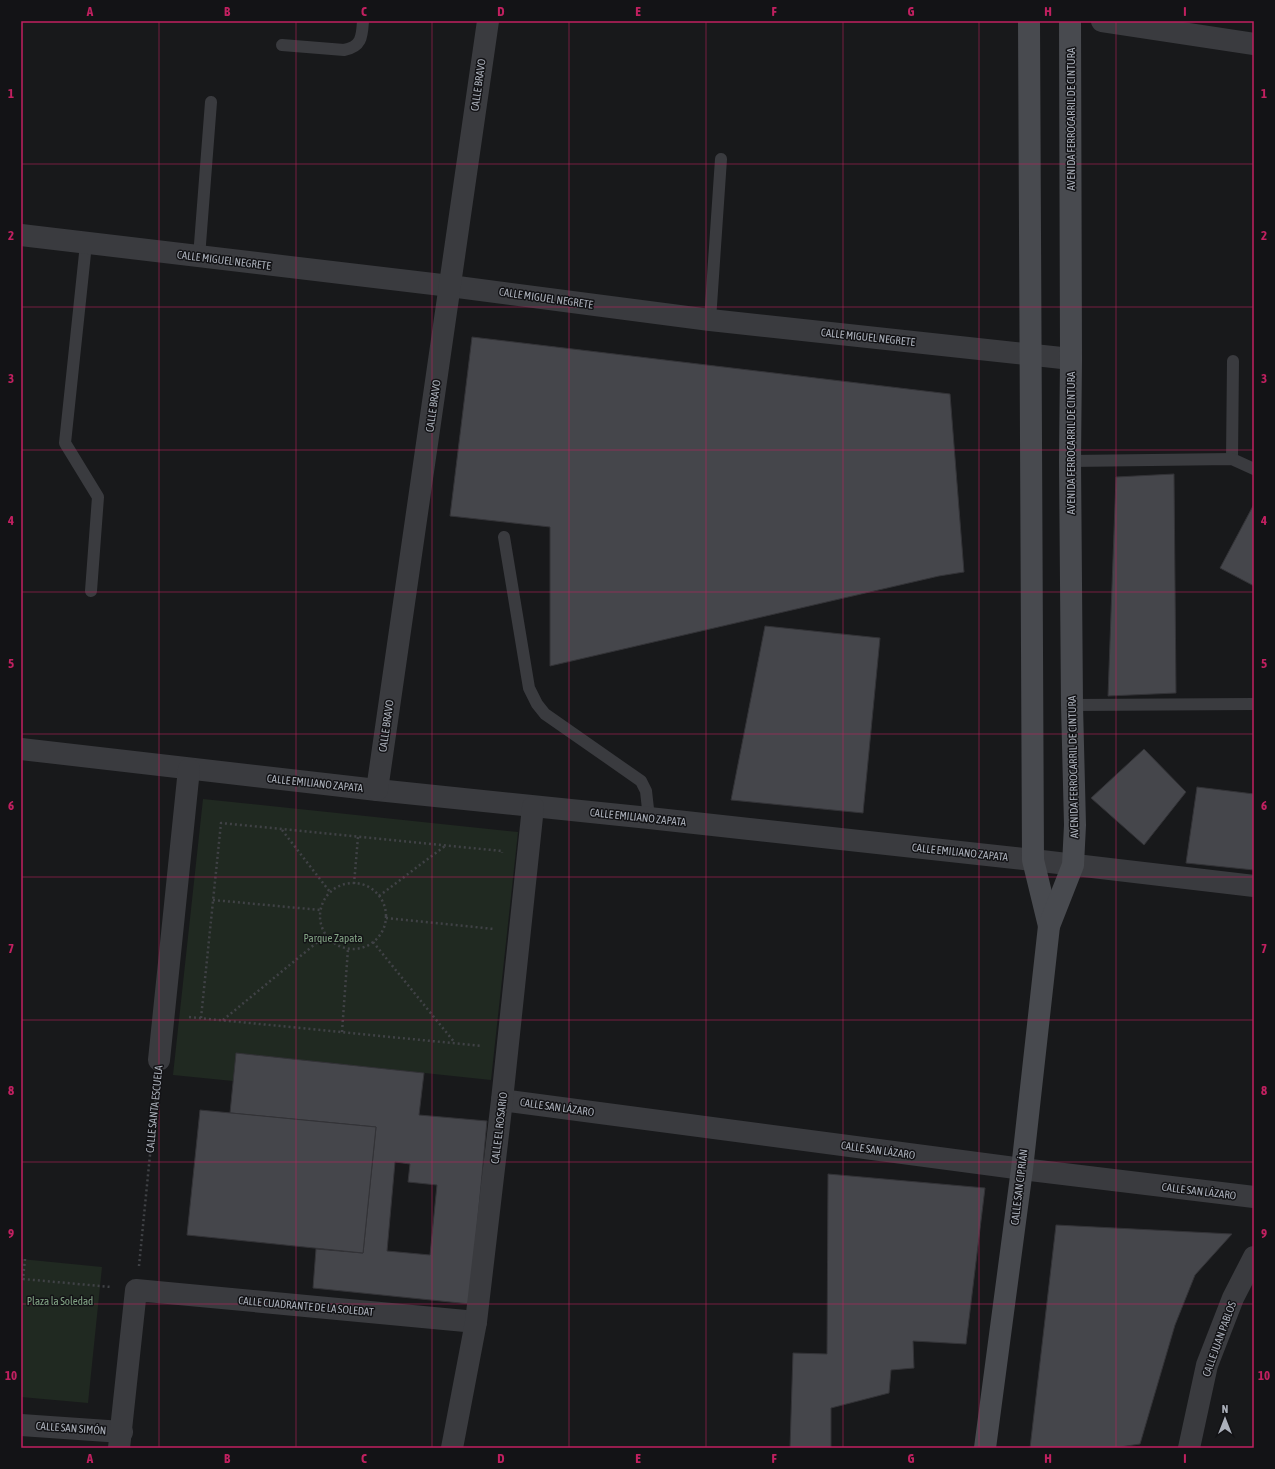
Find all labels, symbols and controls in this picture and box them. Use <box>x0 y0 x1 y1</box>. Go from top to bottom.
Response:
text: A <box>86 4 94 19</box>
text: B <box>224 4 231 19</box>
text: C <box>361 4 367 19</box>
text: D <box>497 4 505 19</box>
text: E <box>635 4 641 19</box>
text: F <box>771 4 777 19</box>
text: G <box>908 4 915 19</box>
text: H <box>1044 4 1052 19</box>
text: I <box>1183 4 1187 19</box>
street label: AVENIDA FERROCARRIL DE CINTURA <box>1065 47 1077 190</box>
street label: CALLE BRAVO <box>468 58 488 112</box>
text: 1 <box>8 86 14 101</box>
text: 1 <box>1261 86 1267 101</box>
text: 2 <box>8 228 14 243</box>
text: 2 <box>1261 228 1267 243</box>
street label: CALLE MIGUEL NEGRETE <box>176 248 272 272</box>
street label: CALLE MIGUEL NEGRETE <box>498 285 594 311</box>
street label: CALLE MIGUEL NEGRETE <box>820 326 916 348</box>
text: 3 <box>8 371 14 386</box>
street label: AVENIDA FERROCARRIL DE CINTURA <box>1065 371 1077 514</box>
text: 3 <box>1261 371 1267 386</box>
street label: CALLE BRAVO <box>423 379 443 433</box>
text: 4 <box>7 513 14 528</box>
text: 4 <box>1260 513 1267 528</box>
text: 5 <box>8 656 14 671</box>
text: 5 <box>1261 656 1267 671</box>
street label: AVENIDA FERROCARRIL DE CINTURA <box>1066 695 1080 838</box>
street label: CALLE BRAVO <box>376 699 396 753</box>
street label: CALLE EMILIANO ZAPATA <box>266 772 364 794</box>
text: 6 <box>8 798 14 813</box>
text: 6 <box>1261 798 1267 813</box>
street label: CALLE EMILIANO ZAPATA <box>589 806 687 828</box>
street label: CALLE EMILIANO ZAPATA <box>911 841 1009 863</box>
park label: Parque Zapata <box>303 932 363 944</box>
text: 7 <box>8 941 14 956</box>
text: 7 <box>1261 941 1267 956</box>
street label: CALLE SANTA ESCUELA <box>143 1064 165 1153</box>
text: 8 <box>8 1083 14 1098</box>
text: 8 <box>1261 1083 1267 1098</box>
street label: CALLE EL ROSARIO <box>489 1092 509 1164</box>
street label: CALLE SAN LÁZARO <box>519 1096 595 1118</box>
street label: CALLE SAN LÁZARO <box>840 1139 916 1161</box>
street label: CALLE SAN CIPRIÁN <box>1008 1148 1030 1226</box>
street label: CALLE SAN LÁZARO <box>1161 1180 1237 1202</box>
text: 9 <box>8 1226 14 1241</box>
text: 9 <box>1261 1226 1267 1241</box>
street label: CALLE CUADRANTE DE LA SOLEDAT <box>238 1294 374 1318</box>
park label: Plaza la Soledad <box>27 1295 93 1307</box>
street label: CALLE JUAN PABLOS <box>1200 1299 1238 1378</box>
text: 10 <box>5 1368 17 1383</box>
text: 10 <box>1258 1368 1270 1383</box>
north arrow <box>1205 1399 1245 1439</box>
text: N <box>1222 1403 1228 1415</box>
street label: CALLE SAN SIMÓN <box>35 1420 107 1436</box>
text: A <box>86 1451 94 1466</box>
text: B <box>224 1451 231 1466</box>
text: C <box>361 1451 367 1466</box>
text: D <box>497 1451 505 1466</box>
text: E <box>635 1451 641 1466</box>
text: F <box>771 1451 777 1466</box>
text: G <box>908 1451 915 1466</box>
text: H <box>1044 1451 1052 1466</box>
text: I <box>1183 1451 1187 1466</box>

